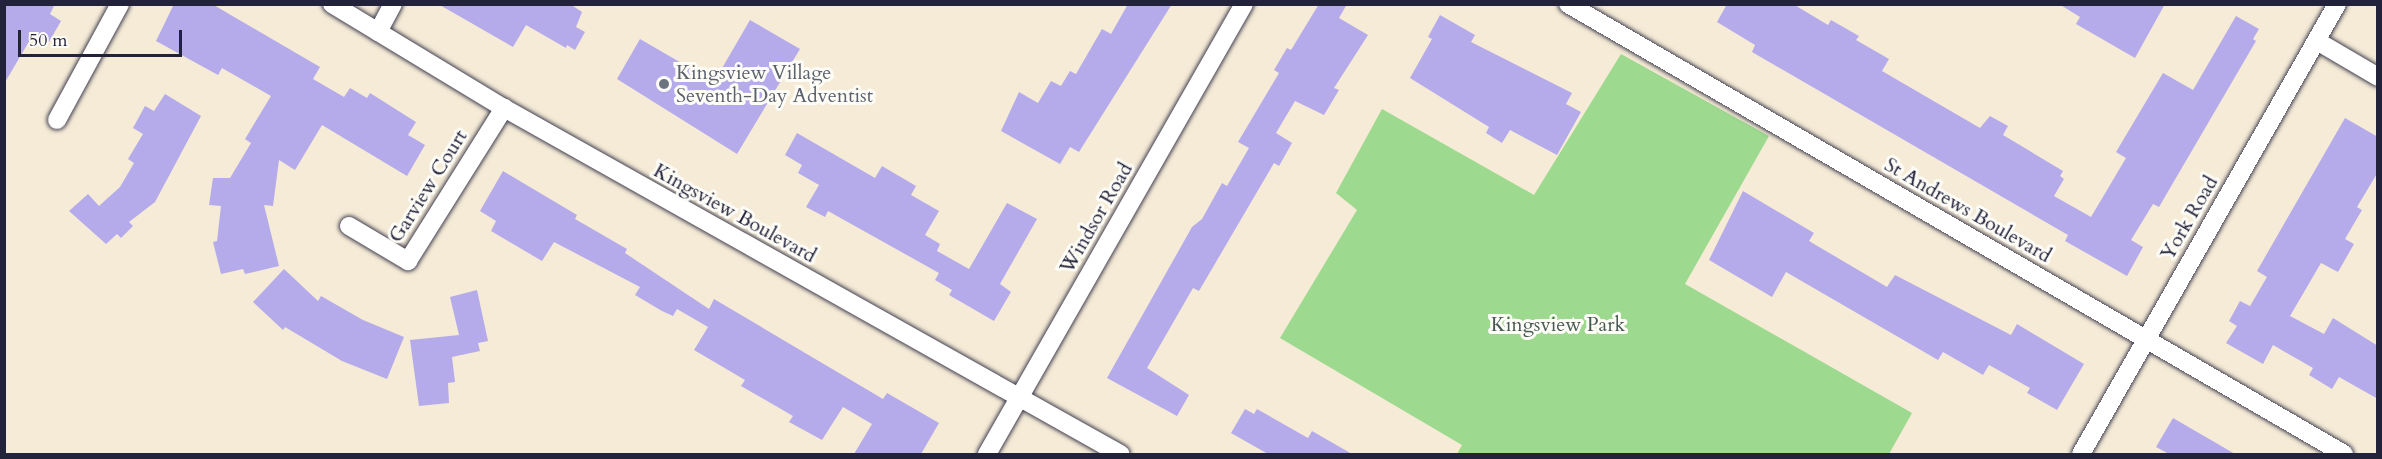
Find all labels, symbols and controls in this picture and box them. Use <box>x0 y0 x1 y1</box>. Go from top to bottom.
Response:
scale bar <box>21 18 184 56</box>
text: 50 m <box>29 28 68 53</box>
place label: Kingsview Village Seventh-Day Adventist <box>676 60 873 107</box>
marker: Kingsview Village Seventh-Day Adventist <box>657 77 671 91</box>
street label: Garview Court <box>384 125 472 247</box>
street label: St Andrews Boulevard <box>1880 152 2056 268</box>
street label: Kingsview Boulevard <box>649 158 821 268</box>
street label: Windsor Road <box>1055 158 1137 278</box>
street label: York Road <box>2155 172 2223 264</box>
park label: Kingsview Park <box>1491 312 1625 336</box>

